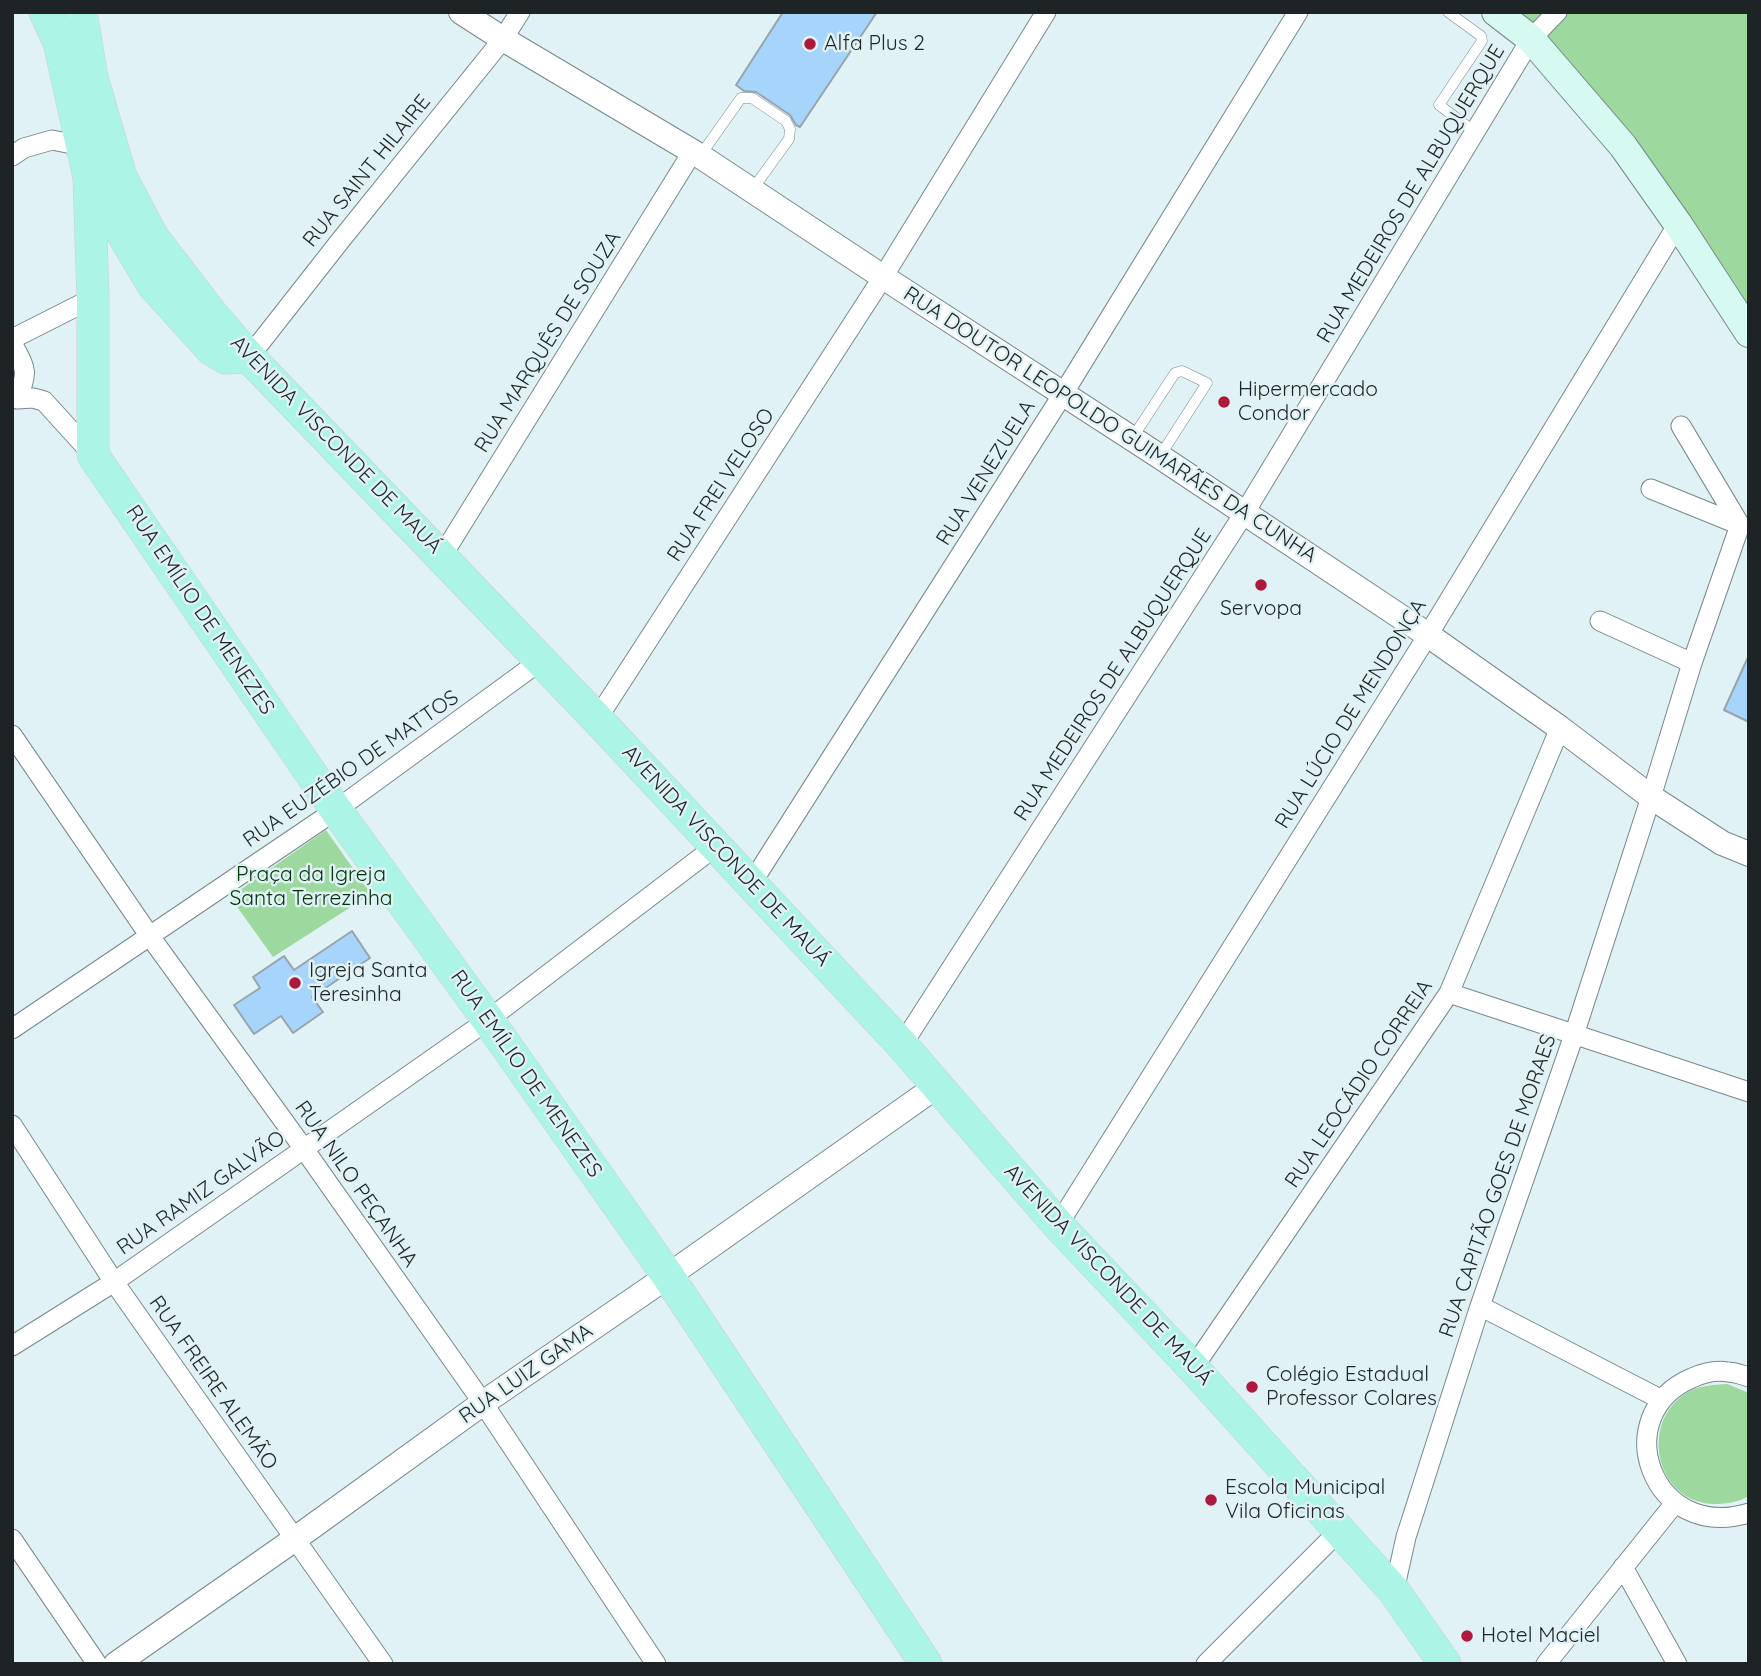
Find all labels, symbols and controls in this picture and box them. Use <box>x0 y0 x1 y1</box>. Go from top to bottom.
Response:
place label: Alfa Plus 2 <box>824 31 925 57</box>
marker: Alfa Plus 2 <box>802 36 818 52</box>
street label: RUA MEDEIROS DE ALBUQUERQUE <box>1312 40 1510 348</box>
street label: RUA SAINT HILAIRE <box>298 90 436 252</box>
street label: RUA MARQUÊS DE SOUZA <box>469 227 627 457</box>
street label: RUA DOUTOR LEOPOLDO GUIMARÃES DA CUNHA <box>898 282 1322 568</box>
street label: AVENIDA VISCONDE DE MAUÁ <box>225 331 447 559</box>
place label: Hipermercado Condor <box>1238 377 1378 427</box>
marker: Hipermercado Condor <box>1216 394 1232 410</box>
street label: RUA VENEZUELA <box>931 396 1041 550</box>
street label: RUA FREI VELOSO <box>662 404 780 566</box>
street label: RUA EMÍLIO DE MENEZES <box>120 500 280 720</box>
street label: RUA MEDEIROS DE ALBUQUERQUE <box>1009 524 1217 826</box>
marker: Servopa <box>1253 577 1269 593</box>
street label: RUA LÚCIO DE MENDONÇA <box>1270 595 1432 833</box>
place label: Servopa <box>1220 596 1302 622</box>
street label: RUA EUZÉBIO DE MATTOS <box>238 685 464 853</box>
street label: AVENIDA VISCONDE DE MAUÁ <box>617 740 835 972</box>
park label: Praça da Igreja Santa Terrezinha <box>229 862 393 912</box>
place label: Igreja Santa Teresinha <box>309 958 427 1008</box>
street label: RUA EMÍLIO DE MENEZES <box>445 965 607 1183</box>
marker: Igreja Santa Teresinha <box>287 975 303 991</box>
street label: RUA LEOCÁDIO CORREIA <box>1280 975 1438 1193</box>
street label: RUA CAPITÃO GOES DE MORAES <box>1434 1031 1562 1341</box>
street label: RUA NILO PEÇANHA <box>289 1096 423 1272</box>
street label: RUA RAMIZ GALVÃO <box>112 1125 290 1261</box>
street label: AVENIDA VISCONDE DE MAUÁ <box>999 1159 1217 1391</box>
street label: RUA FREIRE ALEMÃO <box>143 1291 283 1475</box>
street label: RUA LUIZ GAMA <box>454 1319 598 1429</box>
place label: Colégio Estadual Professor Colares <box>1266 1362 1437 1412</box>
marker: Colégio Estadual Professor Colares <box>1244 1379 1260 1395</box>
place label: Escola Municipal Vila Oficinas <box>1225 1475 1385 1525</box>
marker: Escola Municipal Vila Oficinas <box>1203 1492 1219 1508</box>
place label: Hotel Maciel <box>1481 1623 1600 1649</box>
marker: Hotel Maciel <box>1459 1628 1475 1644</box>

